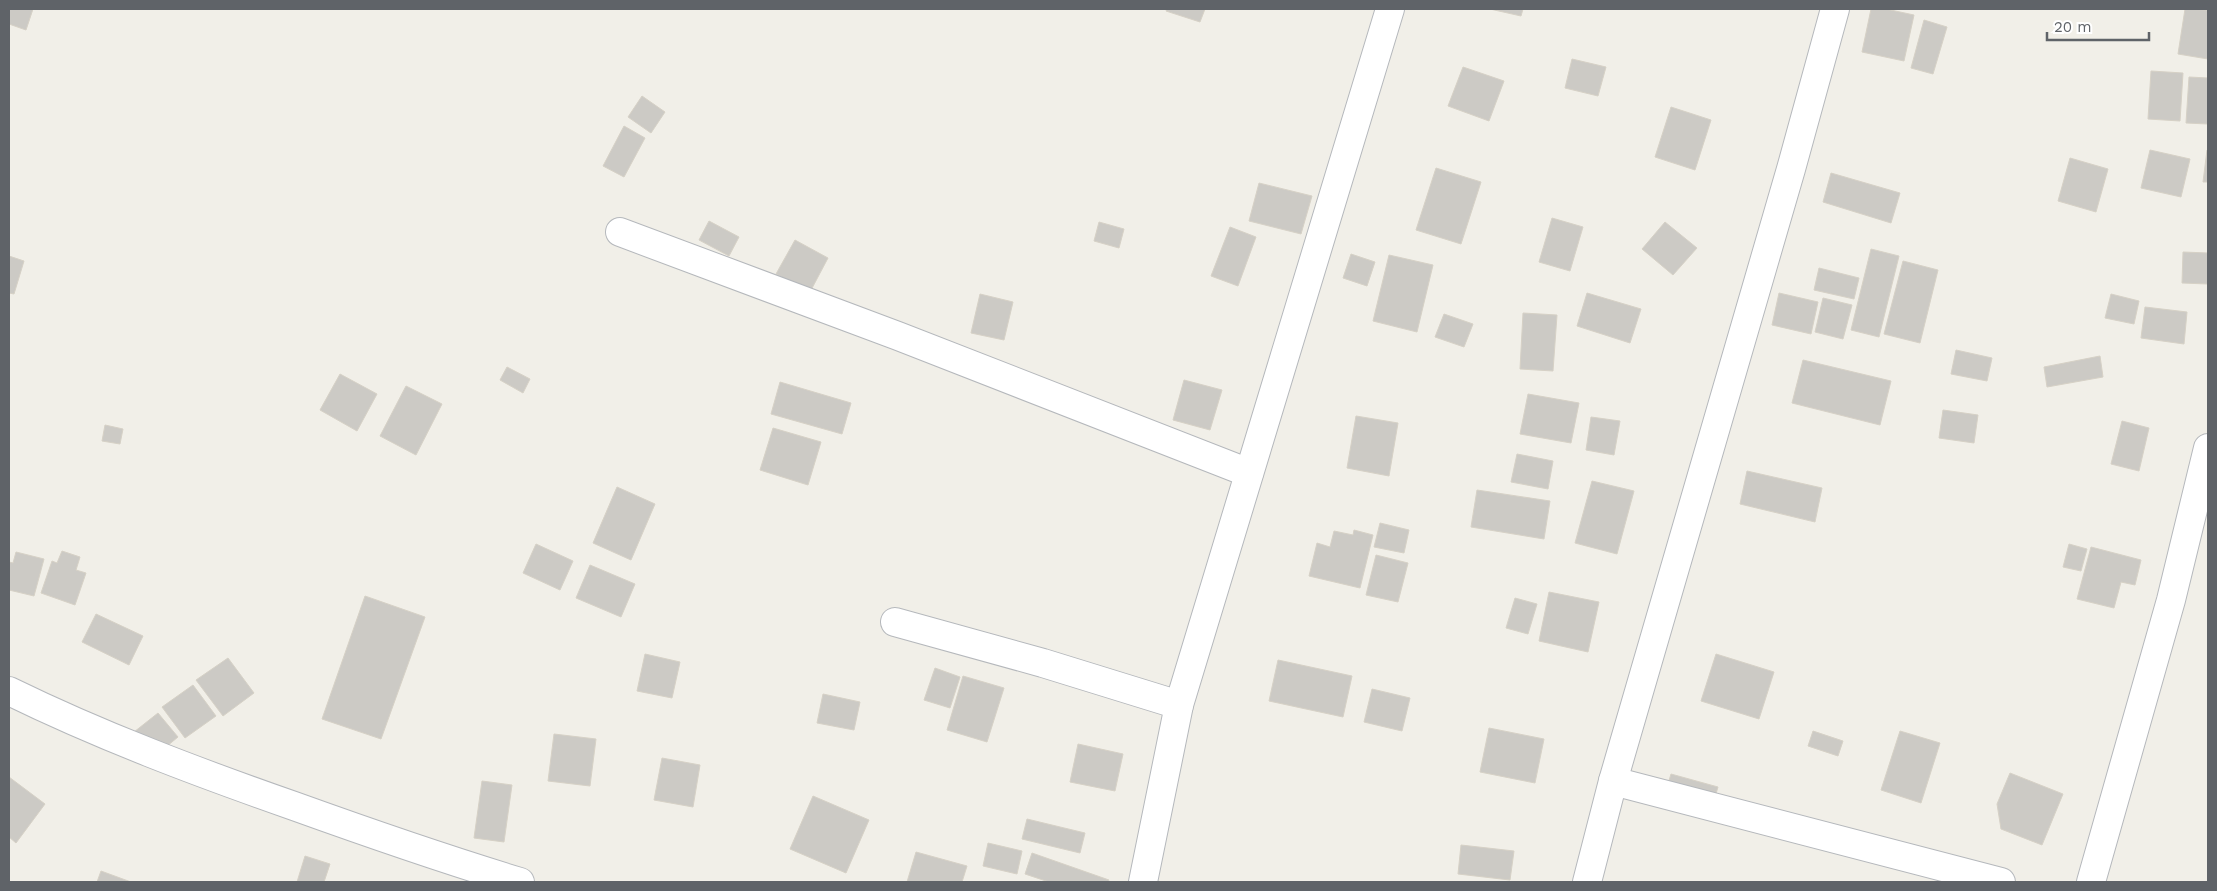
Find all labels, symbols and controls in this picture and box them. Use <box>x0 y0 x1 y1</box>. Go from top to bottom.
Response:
scale bar <box>2047 10 2150 42</box>
text: 20 m <box>2054 18 2092 36</box>

